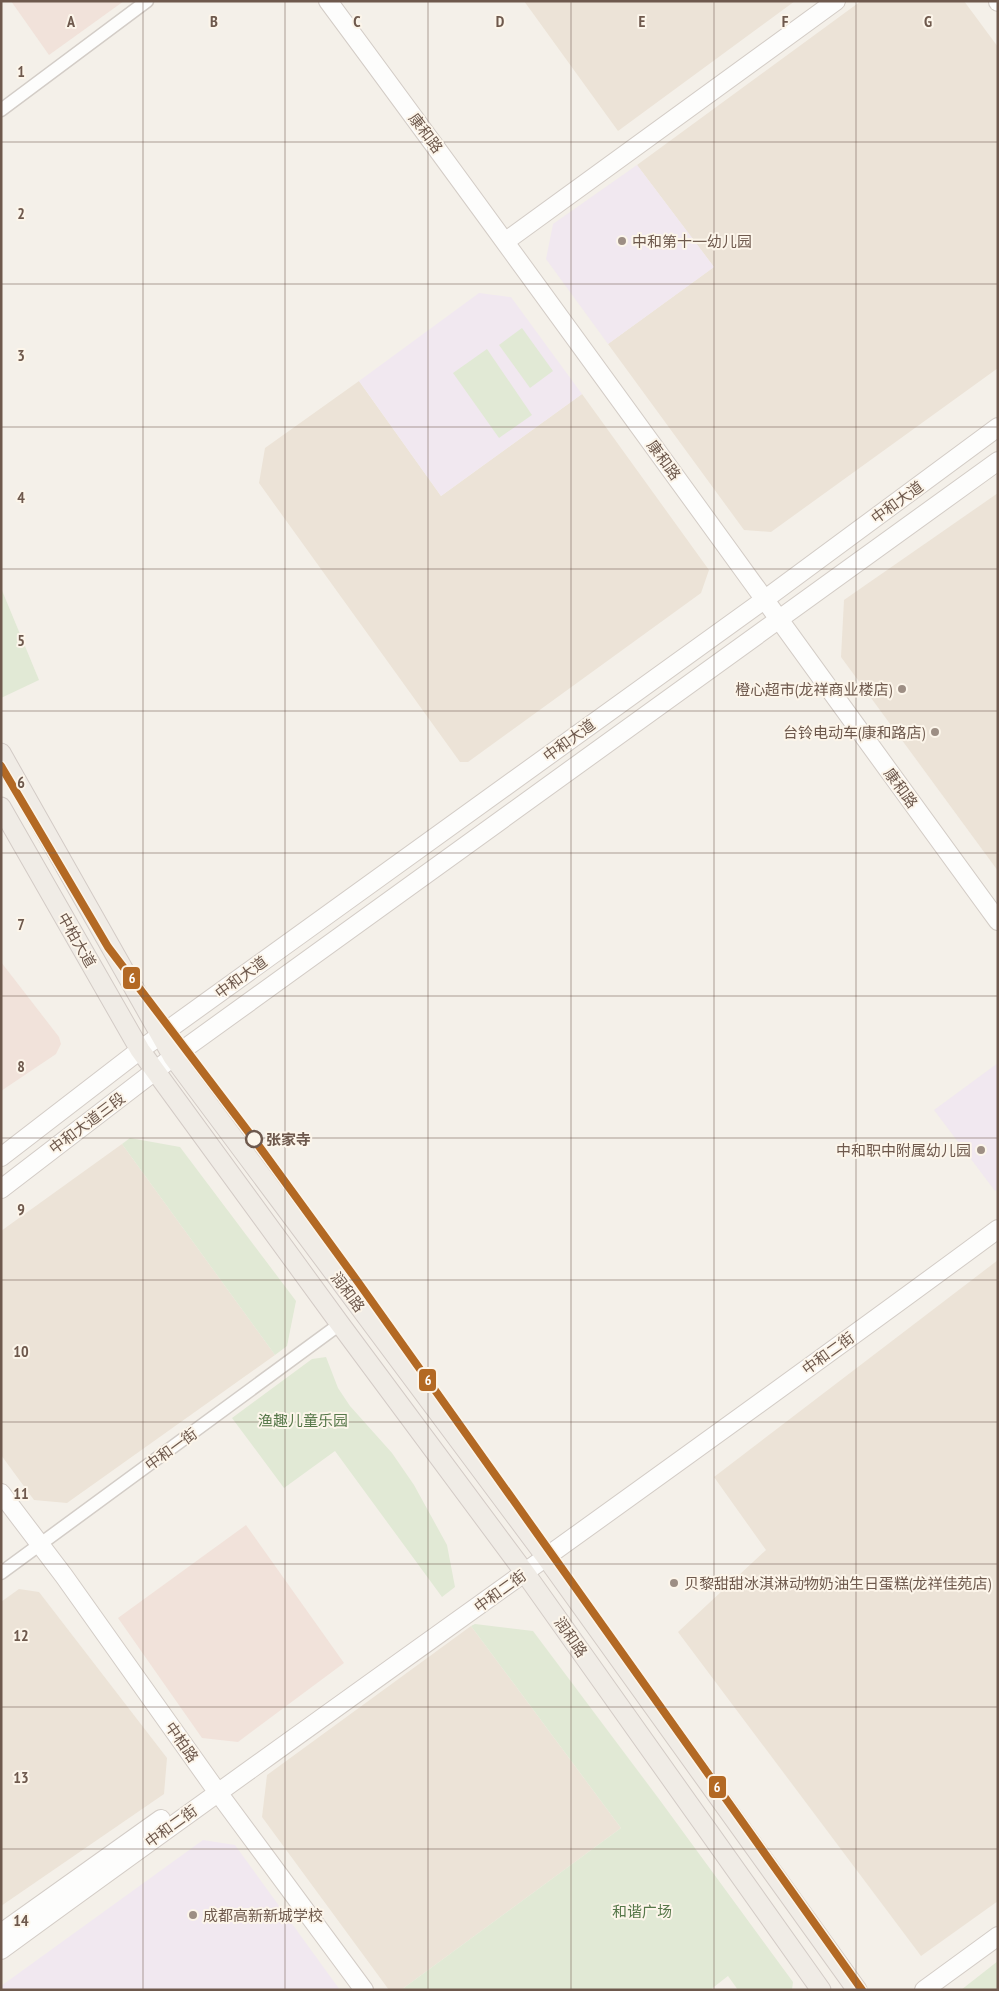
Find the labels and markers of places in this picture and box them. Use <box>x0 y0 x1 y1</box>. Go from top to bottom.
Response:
place label: 中和第十一幼儿园 <box>632 232 752 251</box>
marker: 中和第十一幼儿园 <box>616 235 628 247</box>
place label: 橙心超市(龙祥商业楼店) <box>735 680 892 699</box>
marker: 橙心超市(龙祥商业楼店) <box>896 683 908 695</box>
place label: 台铃电动车(康和路店) <box>783 723 925 742</box>
marker: 台铃电动车(康和路店) <box>929 726 941 738</box>
marker: 张家寺 <box>245 1130 263 1148</box>
place label: 张家寺 <box>266 1130 311 1149</box>
place label: 中和职中附属幼儿园 <box>836 1141 971 1160</box>
marker: 中和职中附属幼儿园 <box>975 1144 987 1156</box>
place label: 贝黎甜甜冰淇淋动物奶油生日蛋糕(龙祥佳苑店) <box>684 1574 991 1593</box>
marker: 贝黎甜甜冰淇淋动物奶油生日蛋糕(龙祥佳苑店) <box>668 1577 680 1589</box>
place label: 成都高新新城学校 <box>203 1906 323 1925</box>
marker: 成都高新新城学校 <box>187 1909 199 1921</box>

